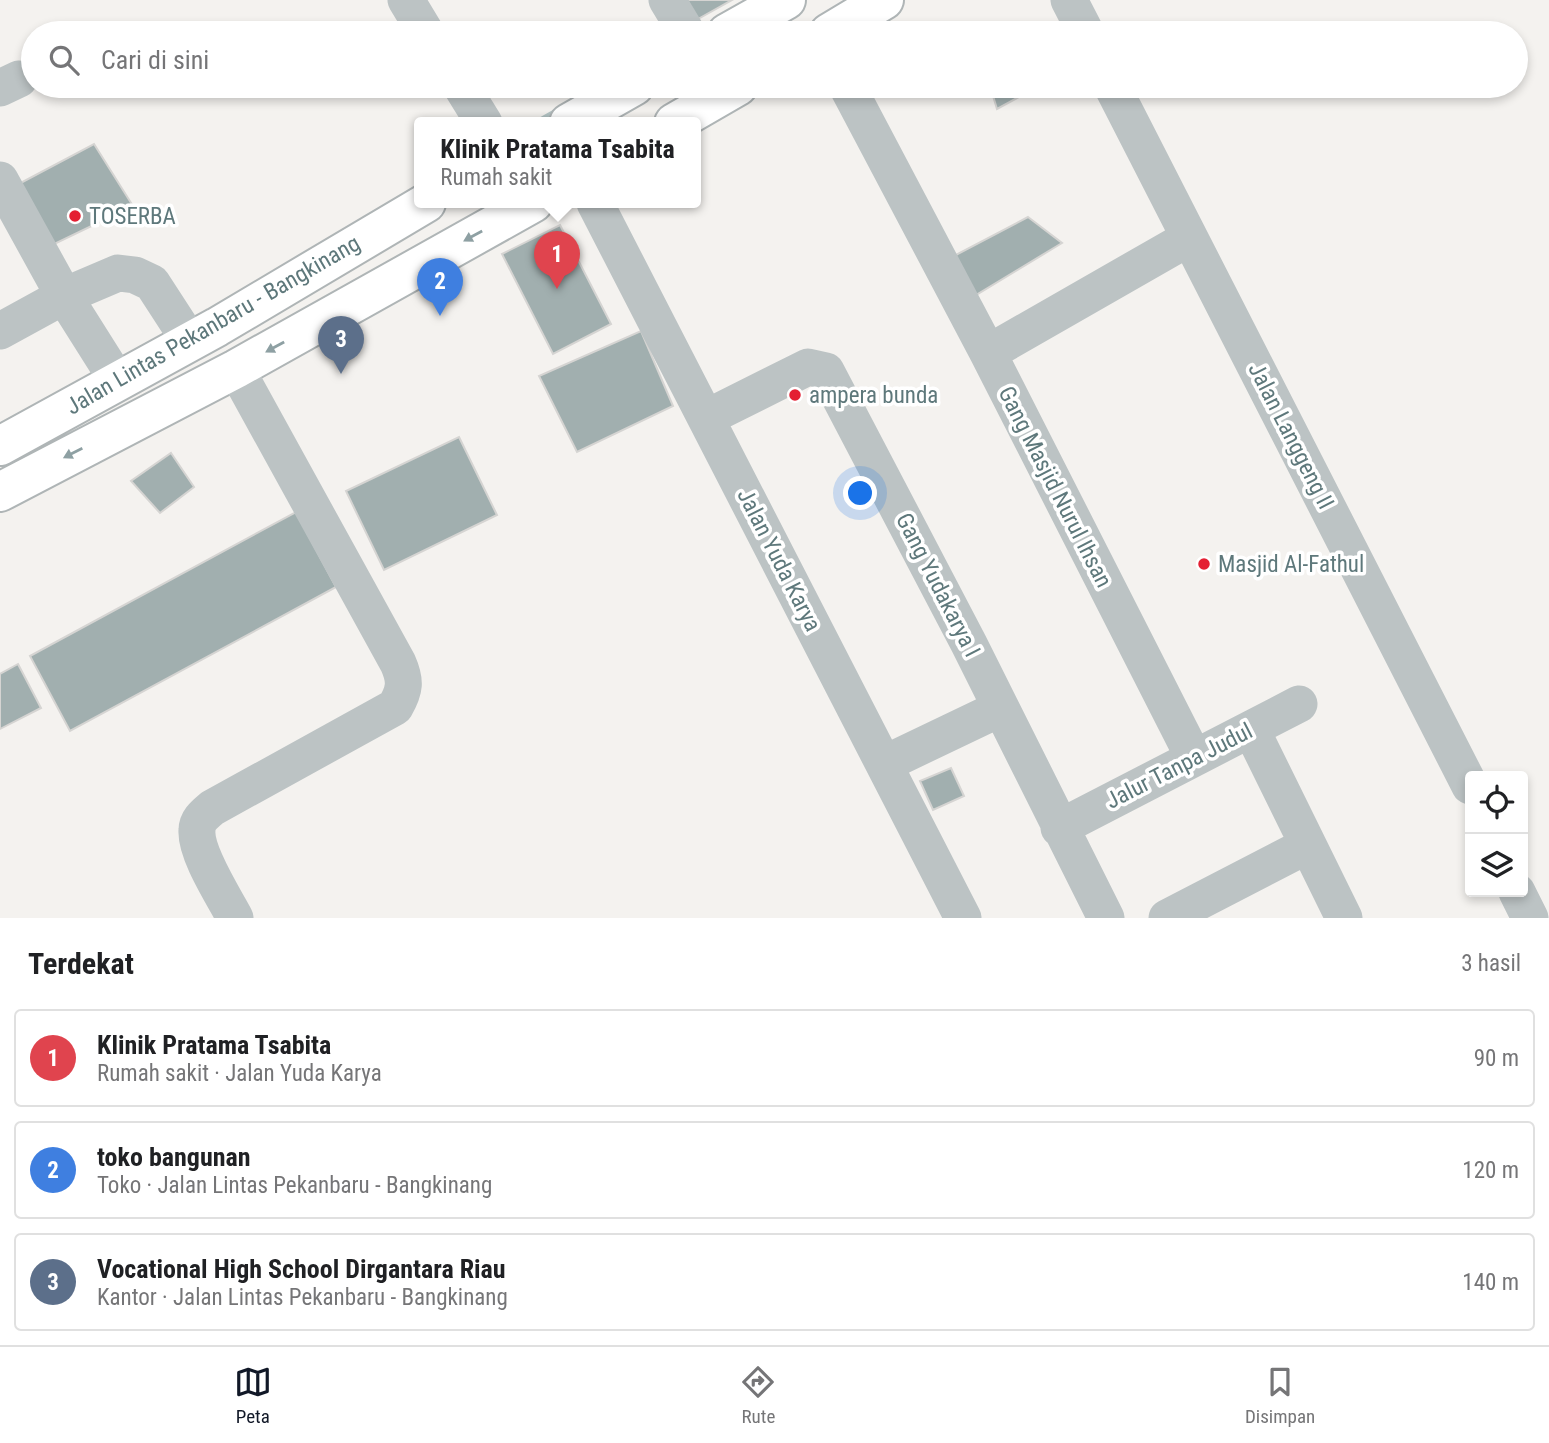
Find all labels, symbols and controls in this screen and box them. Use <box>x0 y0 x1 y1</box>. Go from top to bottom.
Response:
search box <box>21 21 1528 98</box>
icon: search <box>45 41 83 79</box>
text: Cari di sini <box>101 45 209 75</box>
popup <box>414 117 701 208</box>
text: Klinik Pratama Tsabita <box>440 134 675 164</box>
text: Rumah sakit <box>440 164 552 191</box>
place label: TOSERBA <box>89 203 176 230</box>
marker: TOSERBA <box>67 208 83 224</box>
street label: Jalan Lintas Pekanbaru - Bangkinang <box>61 230 365 420</box>
one-way arrow <box>463 230 483 242</box>
pin: 1 <box>534 231 580 289</box>
pin: 2 <box>417 258 463 316</box>
pin: 3 <box>318 316 364 374</box>
one-way arrow <box>265 341 284 353</box>
street label: Jalan Langgeng II <box>1242 358 1340 514</box>
place label: ampera bunda <box>809 382 938 409</box>
street label: Gang Masjid Nurul Ihsan <box>993 382 1117 592</box>
marker: ampera bunda <box>787 387 803 403</box>
one-way arrow <box>63 447 83 459</box>
your location <box>843 476 877 510</box>
street label: Jalan Yuda Karya <box>731 484 827 636</box>
street label: Gang Yudakarya I <box>890 509 986 661</box>
place label: Masjid Al-Fathul <box>1218 551 1364 578</box>
marker: Masjid Al-Fathul <box>1196 556 1212 572</box>
street label: Jalur Tanpa Judul <box>1101 717 1257 815</box>
map controls <box>1465 771 1528 897</box>
button: locate <box>1465 771 1528 834</box>
button: layers <box>1465 834 1528 897</box>
text: Terdekat <box>28 946 134 981</box>
text: 3 hasil <box>1461 950 1521 977</box>
text: Klinik Pratama Tsabita <box>97 1030 331 1060</box>
text: 1 <box>47 1045 59 1072</box>
text: 90 m <box>1474 1045 1519 1072</box>
text: Rumah sakit · Jalan Yuda Karya <box>97 1060 382 1087</box>
text: toko bangunan <box>97 1142 251 1172</box>
text: 2 <box>47 1157 59 1184</box>
text: 120 m <box>1462 1157 1519 1184</box>
text: Toko · Jalan Lintas Pekanbaru - Bangkinang <box>97 1172 492 1199</box>
text: Vocational High School Dirgantara Riau <box>97 1254 506 1284</box>
text: 3 <box>47 1269 59 1296</box>
text: 140 m <box>1462 1269 1519 1296</box>
text: Kantor · Jalan Lintas Pekanbaru - Bangkinang <box>97 1284 508 1311</box>
tab: Peta <box>234 1363 272 1428</box>
tab: Rute <box>739 1363 777 1428</box>
tab: Disimpan <box>1245 1363 1315 1428</box>

